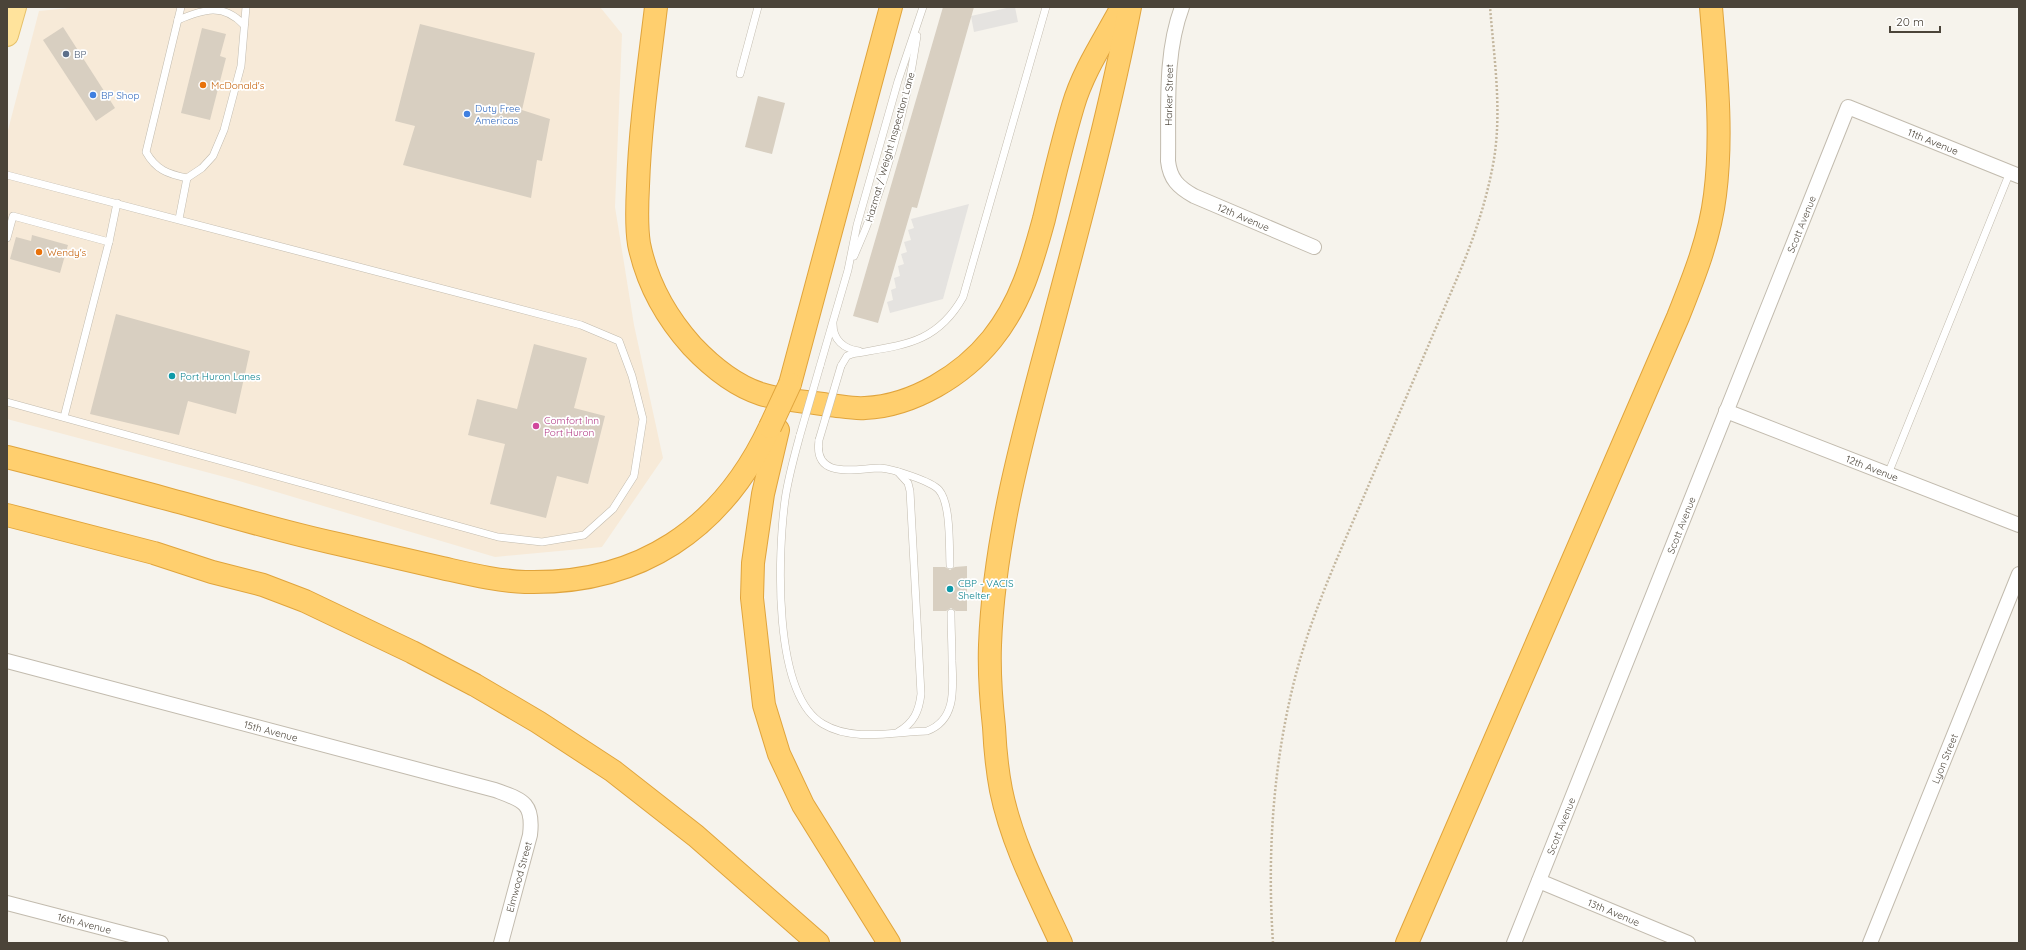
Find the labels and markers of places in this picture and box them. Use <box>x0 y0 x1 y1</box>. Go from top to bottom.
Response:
place label: BP <box>74 48 87 61</box>
marker: BP <box>61 49 71 59</box>
place label: McDonald's <box>211 79 265 92</box>
marker: McDonald's <box>198 80 208 90</box>
place label: BP Shop <box>101 89 140 102</box>
marker: BP Shop <box>88 90 98 100</box>
place label: Duty Free Americas <box>475 102 521 127</box>
marker: Duty Free Americas <box>462 109 472 119</box>
place label: Wendy's <box>47 246 87 259</box>
marker: Wendy's <box>34 247 44 257</box>
place label: Port Huron Lanes <box>180 370 261 383</box>
marker: Port Huron Lanes <box>167 371 177 381</box>
place label: Comfort Inn Port Huron <box>544 414 599 439</box>
marker: Comfort Inn Port Huron <box>531 421 541 431</box>
place label: CBP - VACIS Shelter <box>958 577 1014 602</box>
marker: CBP - VACIS Shelter <box>945 584 955 594</box>

